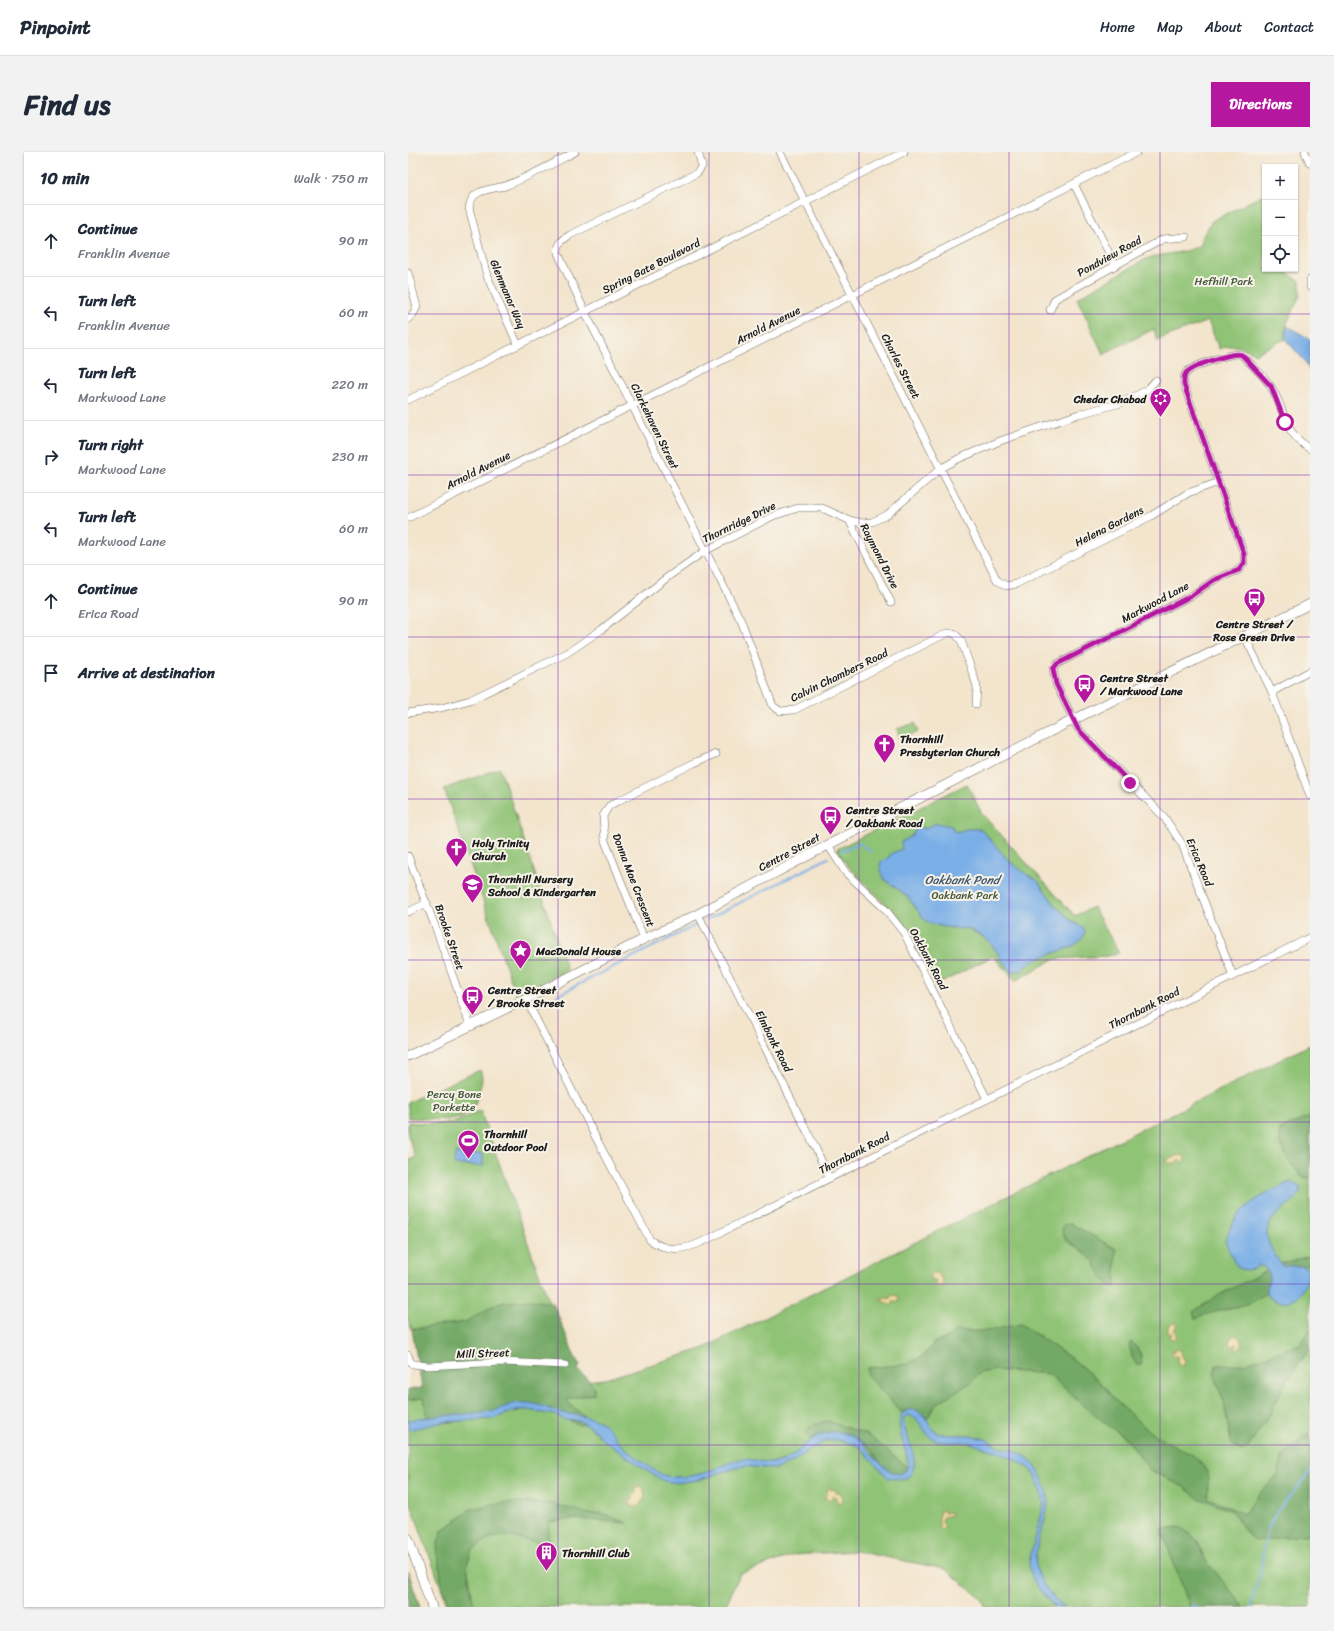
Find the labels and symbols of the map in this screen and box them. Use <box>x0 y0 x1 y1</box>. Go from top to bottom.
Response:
street label: Pondview Road <box>1073 230 1146 282</box>
street label: Spring Gate Boulevard <box>599 233 705 299</box>
street label: Glenmanor Way <box>484 256 531 332</box>
park label: Hefhill Park <box>1195 272 1254 291</box>
street label: Arnold Avenue <box>732 301 804 350</box>
street label: Charles Street <box>876 330 925 403</box>
street label: Clarkehaven Street <box>625 380 684 473</box>
synagogue icon: Chedar Chabad <box>1148 386 1174 419</box>
place label: Chedar Chabad <box>1073 390 1147 409</box>
route start <box>1276 413 1294 431</box>
street label: Arnold Avenue <box>442 446 514 495</box>
street label: Thornridge Drive <box>699 496 780 549</box>
street label: Helena Gardens <box>1071 501 1148 552</box>
street label: Raymond Drive <box>855 520 904 593</box>
street label: Markwood Lane <box>1118 576 1193 628</box>
bus stop icon: Centre Street / Rose Green Drive <box>1241 585 1267 618</box>
place label: Centre Street / Rose Green Drive <box>1212 615 1295 647</box>
street label: Calvin Chambers Road <box>787 643 892 707</box>
place label: Centre Street / Markwood Lane <box>1099 669 1183 701</box>
bus stop icon: Centre Street / Markwood Lane <box>1071 671 1097 704</box>
place label: Thornhill Presbyterian Church <box>900 730 1000 762</box>
church icon: Thornhill Presbyterian Church <box>871 732 897 765</box>
route end <box>1121 774 1139 792</box>
place label: Centre Street / Oakbank Road <box>845 801 924 833</box>
bus stop icon: Centre Street / Oakbank Road <box>818 803 844 836</box>
street label: Centre Street <box>755 828 824 877</box>
street label: Donna Mae Crescent <box>607 830 660 930</box>
place label: Holy Trinity Church <box>471 834 530 866</box>
street label: Erica Road <box>1181 835 1219 890</box>
church icon: Holy Trinity Church <box>443 836 469 869</box>
water label: Oakbank Pond <box>925 869 1003 891</box>
place label: Thornhill Nursery School & Kindergarten <box>487 870 596 902</box>
school or university icon: Thornhill Nursery School & Kindergarten <box>459 872 485 905</box>
park label: Oakbank Park <box>931 886 999 905</box>
street label: Brooke Street <box>429 902 470 973</box>
street label: Oakbank Road <box>904 925 953 995</box>
place icon: MacDonald House <box>508 938 534 971</box>
place label: MacDonald House <box>535 942 622 961</box>
place label: Centre Street / Brooke Street <box>487 981 565 1013</box>
street label: Thornbank Road <box>1105 982 1184 1035</box>
bus stop icon: Centre Street / Brooke Street <box>459 983 485 1016</box>
street label: Elmbank Road <box>750 1007 798 1077</box>
park label: Percy Bone Parkette <box>427 1085 482 1117</box>
place label: Thornhill Outdoor Pool <box>483 1125 548 1157</box>
sports icon: Thornhill Outdoor Pool <box>456 1127 482 1160</box>
street label: Thornbank Road <box>815 1127 894 1180</box>
street label: Mill Street <box>456 1343 510 1364</box>
building icon: Thornhill Club <box>533 1540 559 1573</box>
place label: Thornhill Club <box>562 1544 630 1563</box>

